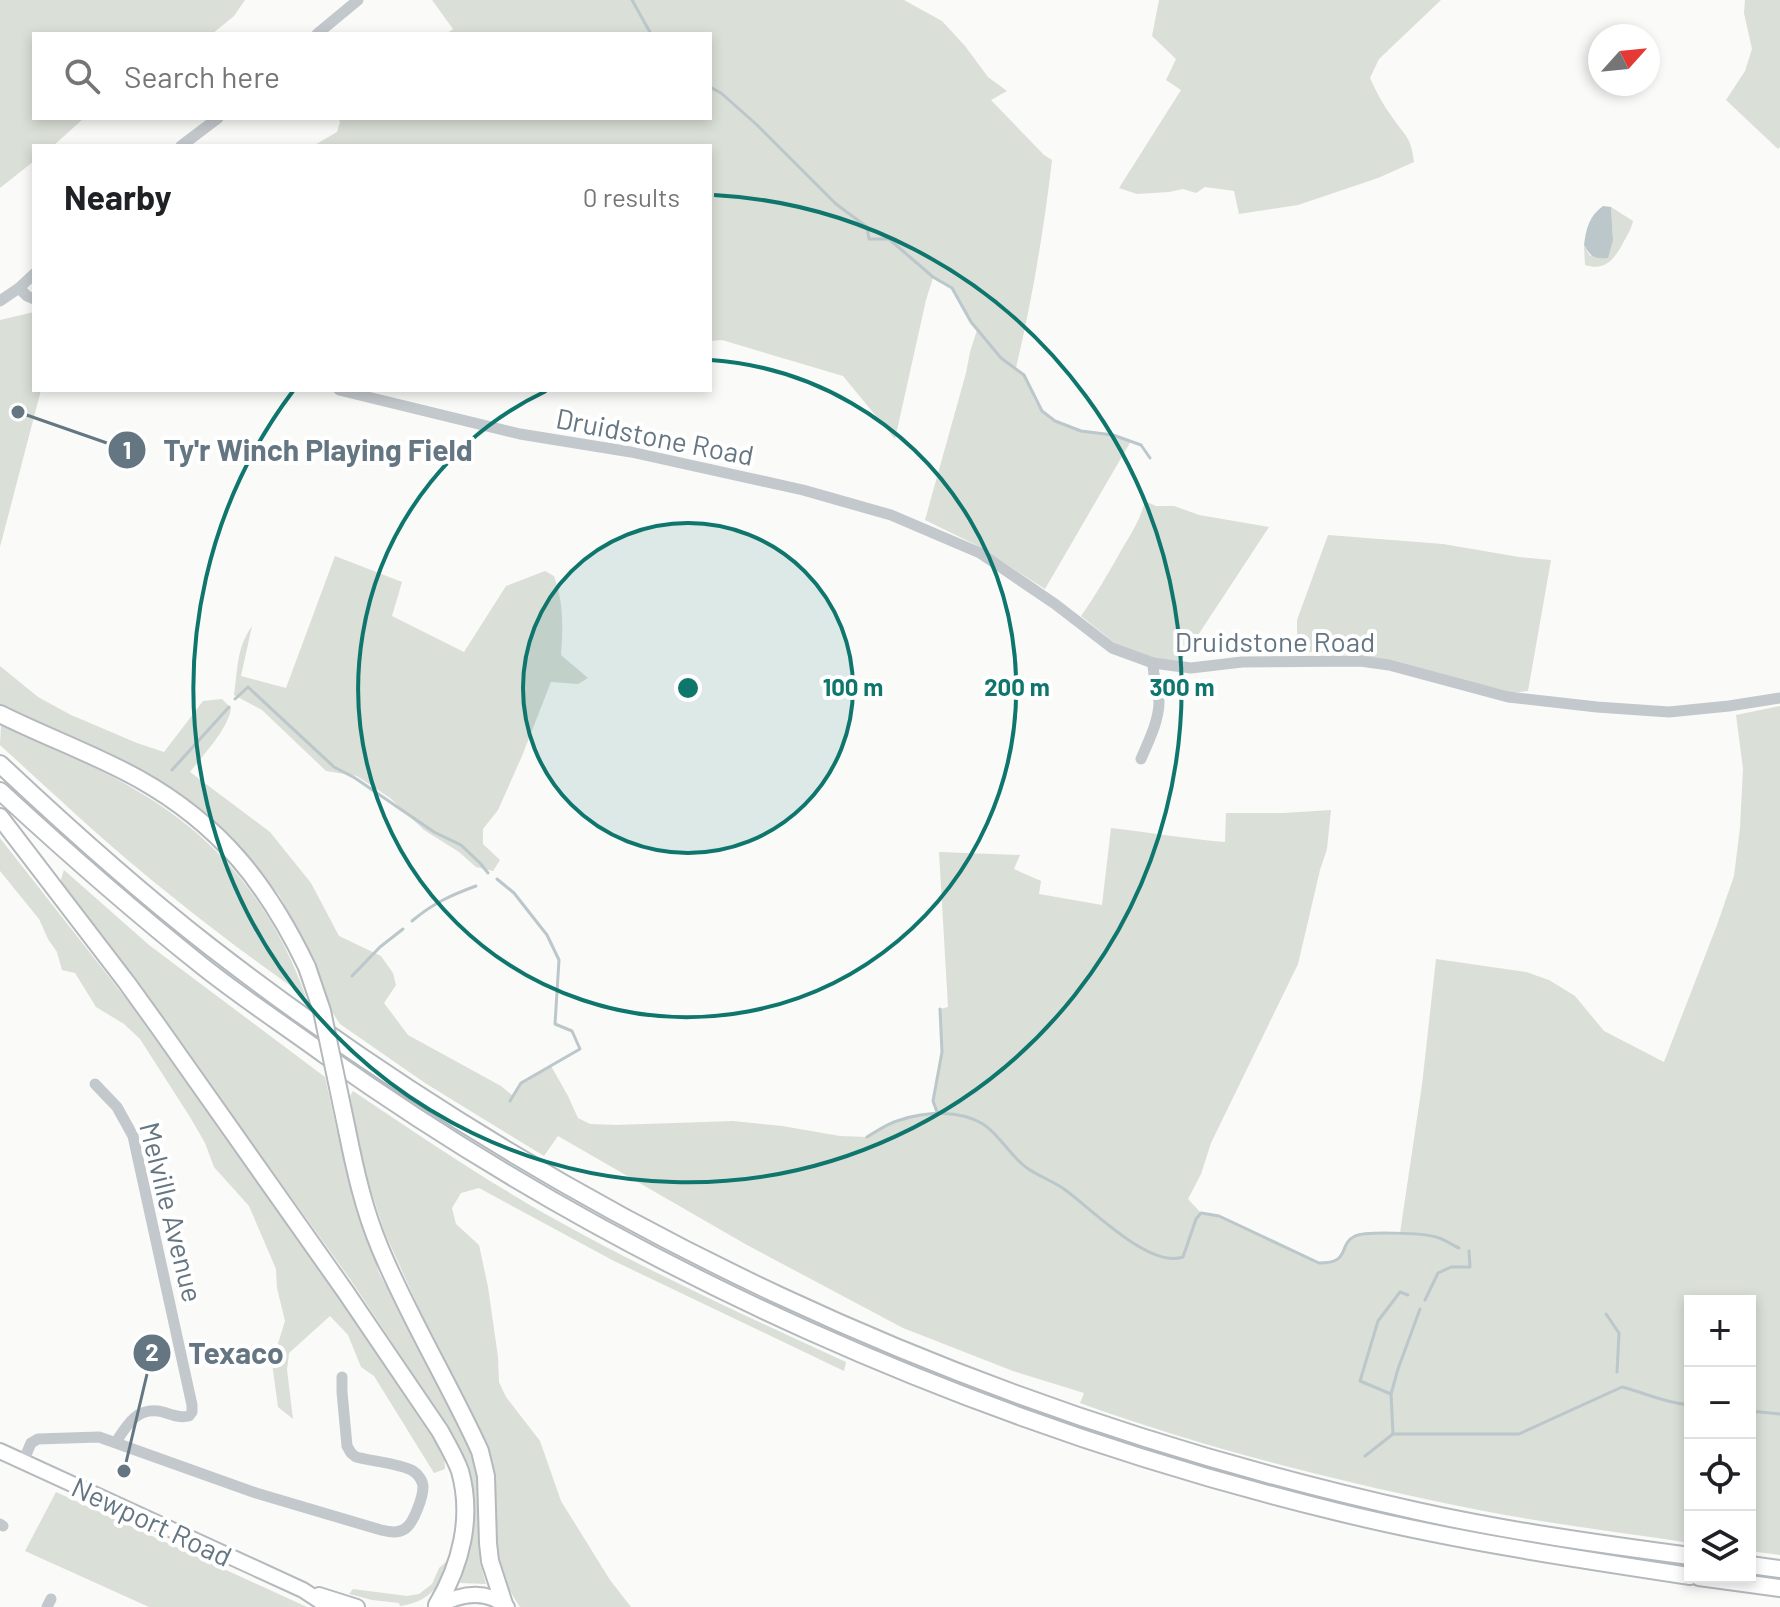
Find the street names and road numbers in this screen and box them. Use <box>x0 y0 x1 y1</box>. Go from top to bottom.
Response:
street label: Druidstone Road <box>553 400 757 472</box>
street label: Druidstone Road <box>1175 624 1375 658</box>
street label: Melville Avenue <box>133 1119 211 1305</box>
street label: Newport Road <box>67 1469 237 1573</box>

